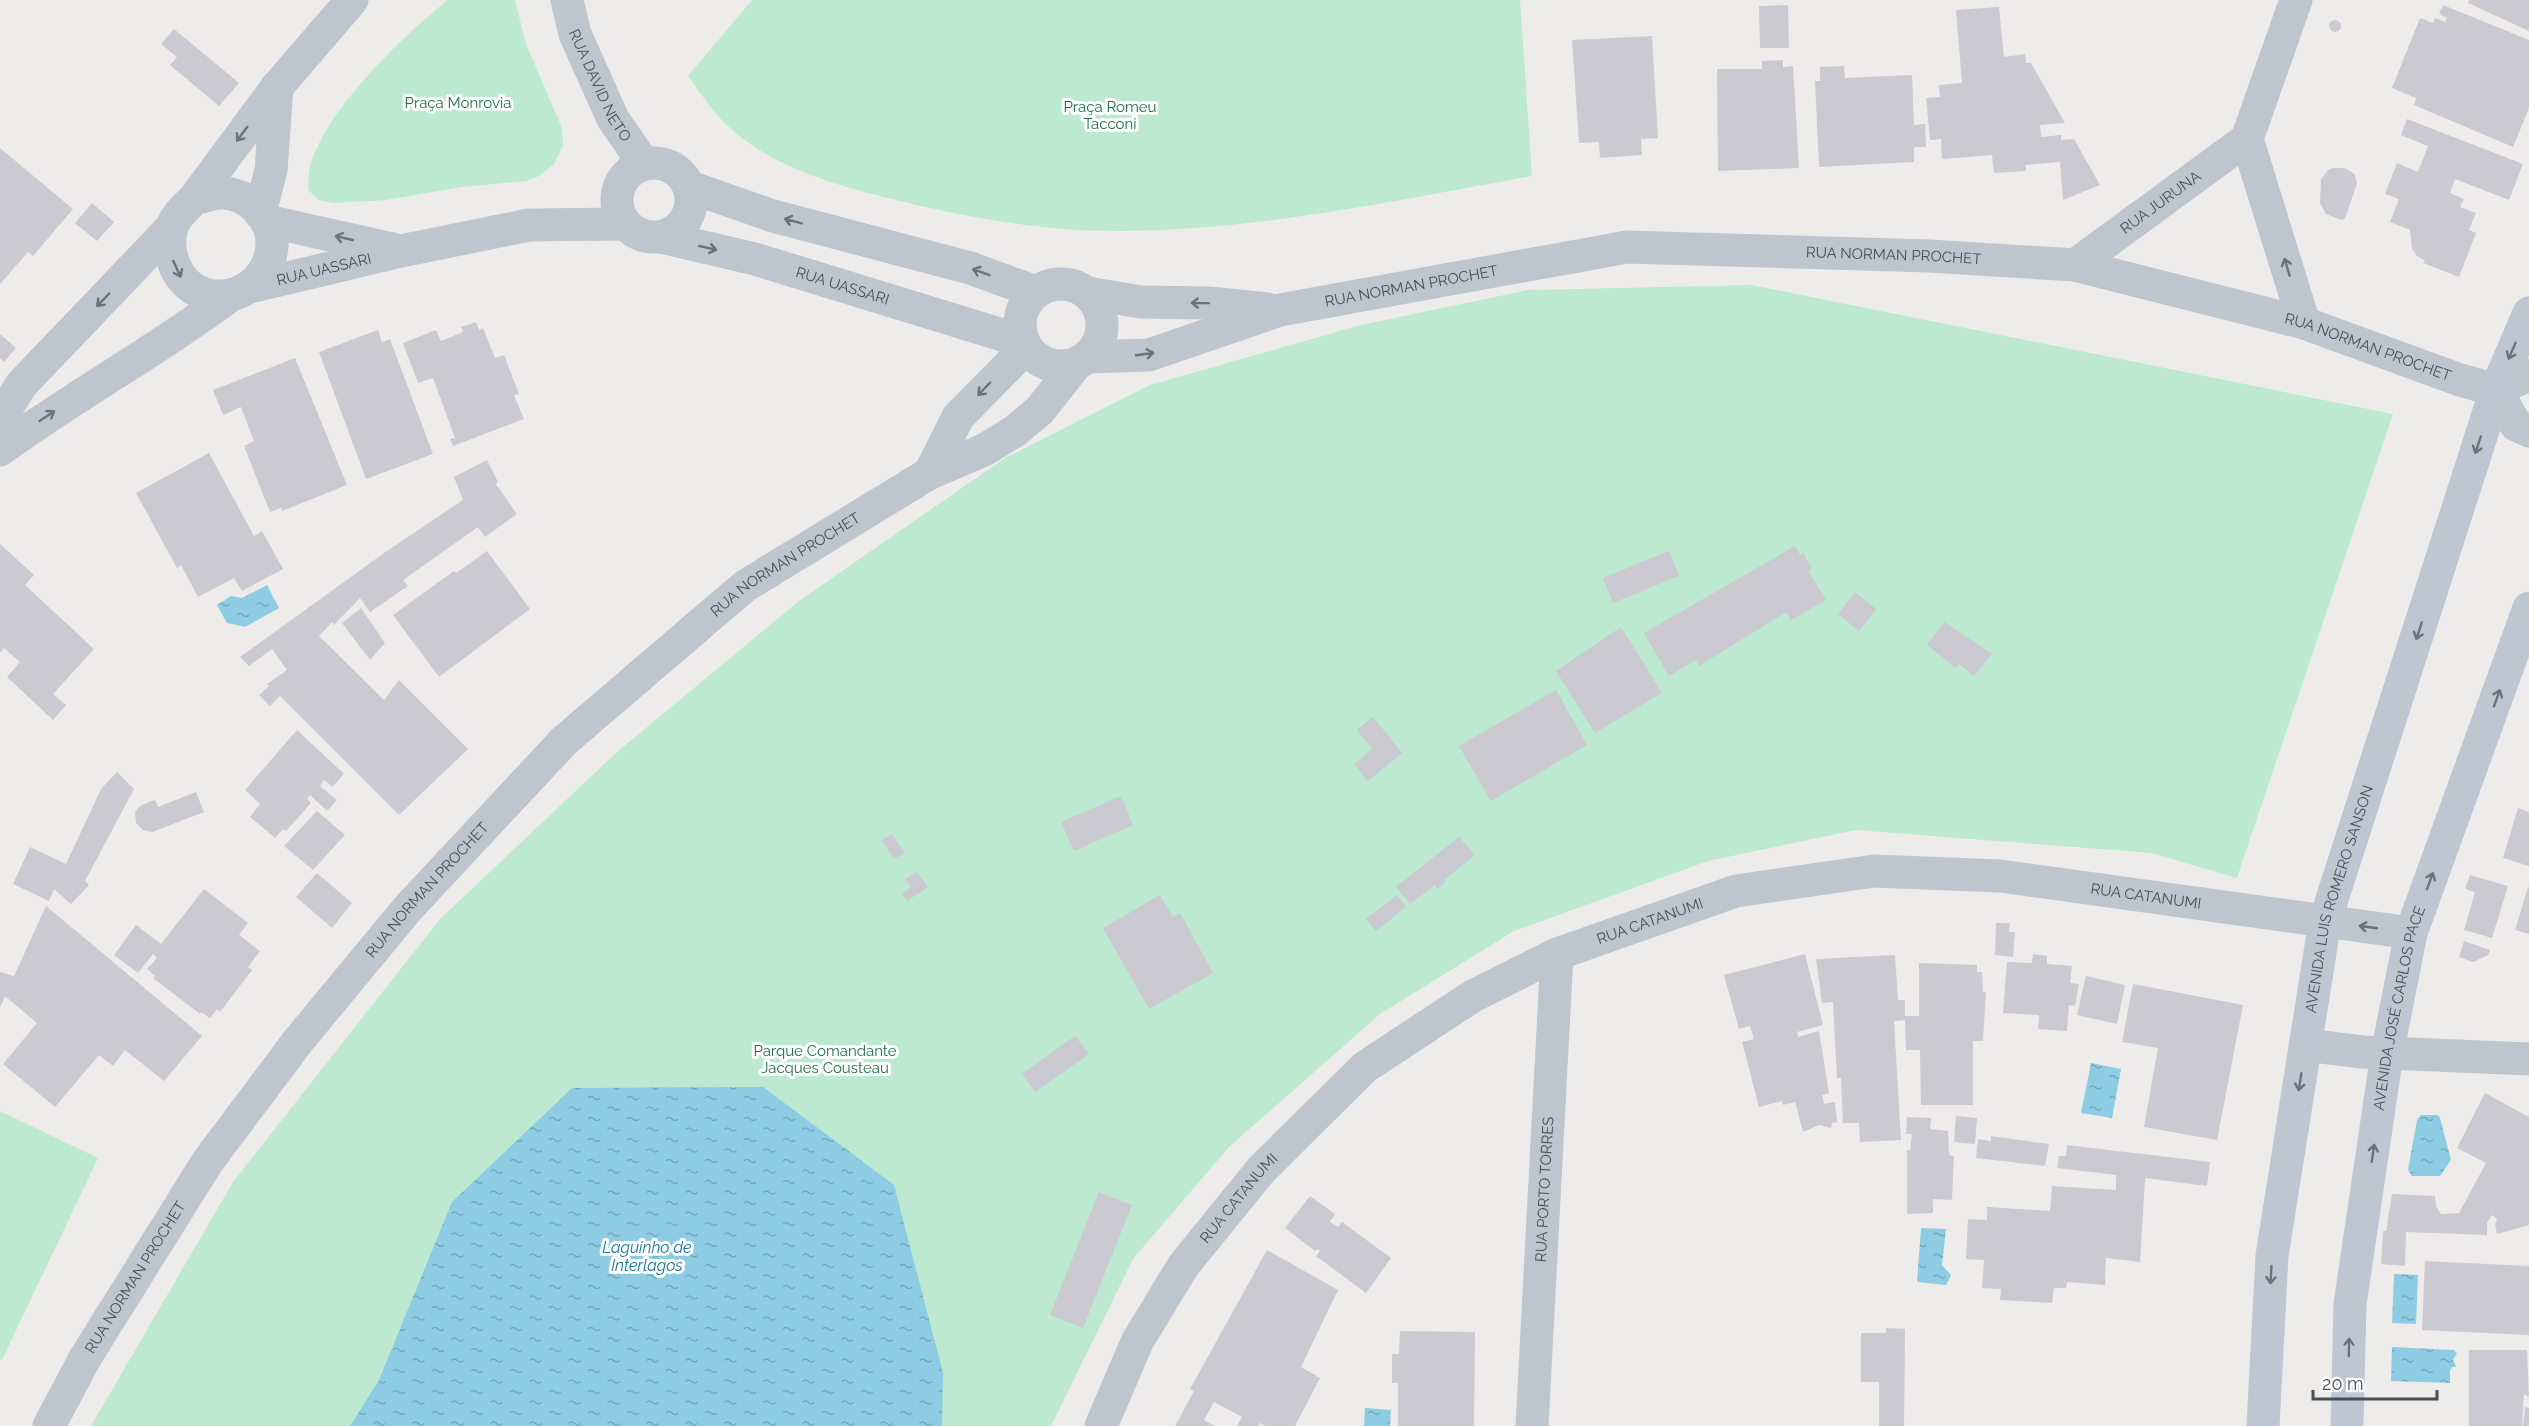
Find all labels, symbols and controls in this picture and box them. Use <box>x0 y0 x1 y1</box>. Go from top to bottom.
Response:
street label: RUA DAVID NETO <box>565 26 635 145</box>
park label: Praça Monrovia <box>405 94 511 112</box>
park label: Praça Romeu Tacconi <box>1064 98 1157 133</box>
one-way arrow <box>236 125 248 141</box>
street label: RUA JURUNA <box>2117 167 2204 238</box>
one-way arrow <box>783 215 802 226</box>
one-way arrow <box>334 232 354 243</box>
one-way arrow <box>698 242 717 254</box>
street label: RUA NORMAN PROCHET <box>1806 243 1982 268</box>
street label: RUA UASSARI <box>275 249 373 289</box>
one-way arrow <box>2281 258 2292 277</box>
one-way arrow <box>171 259 183 277</box>
street label: RUA NORMAN PROCHET <box>1323 262 1499 311</box>
street label: RUA UASSARI <box>794 263 891 309</box>
one-way arrow <box>972 266 991 277</box>
one-way arrow <box>96 292 110 307</box>
one-way arrow <box>1191 297 1211 309</box>
street label: RUA NORMAN PROCHET <box>2283 309 2454 385</box>
one-way arrow <box>2506 342 2517 360</box>
one-way arrow <box>1135 348 1155 359</box>
one-way arrow <box>977 381 991 396</box>
one-way arrow <box>39 410 55 422</box>
one-way arrow <box>2472 436 2483 455</box>
street label: RUA NORMAN PROCHET <box>707 509 863 620</box>
one-way arrow <box>2413 621 2424 640</box>
one-way arrow <box>2492 689 2503 707</box>
street label: AVENIDA LUIS ROMERO SANSON <box>2302 783 2377 1014</box>
street label: RUA NORMAN PROCHET <box>362 819 492 961</box>
one-way arrow <box>2426 872 2437 891</box>
street label: RUA CATANUMI <box>2089 880 2202 913</box>
street label: RUA CATANUMI <box>1594 894 1706 948</box>
street label: AVENIDA JOSÉ CARLOS PACE <box>2370 904 2429 1112</box>
one-way arrow <box>2359 921 2379 932</box>
park label: Parque Comandante Jacques Cousteau <box>753 1042 897 1077</box>
one-way arrow <box>2294 1072 2305 1091</box>
street label: RUA PORTO TORRES <box>1532 1116 1557 1263</box>
one-way arrow <box>2367 1144 2378 1164</box>
street label: RUA CATANUMI <box>1196 1150 1281 1247</box>
street label: RUA NORMAN PROCHET <box>81 1198 189 1357</box>
water label: Laguinho de Interlagos <box>602 1238 692 1275</box>
one-way arrow <box>2266 1264 2277 1284</box>
one-way arrow <box>2344 1337 2355 1357</box>
scale bar <box>2313 1363 2438 1401</box>
text: 20 m <box>2322 1373 2364 1394</box>

